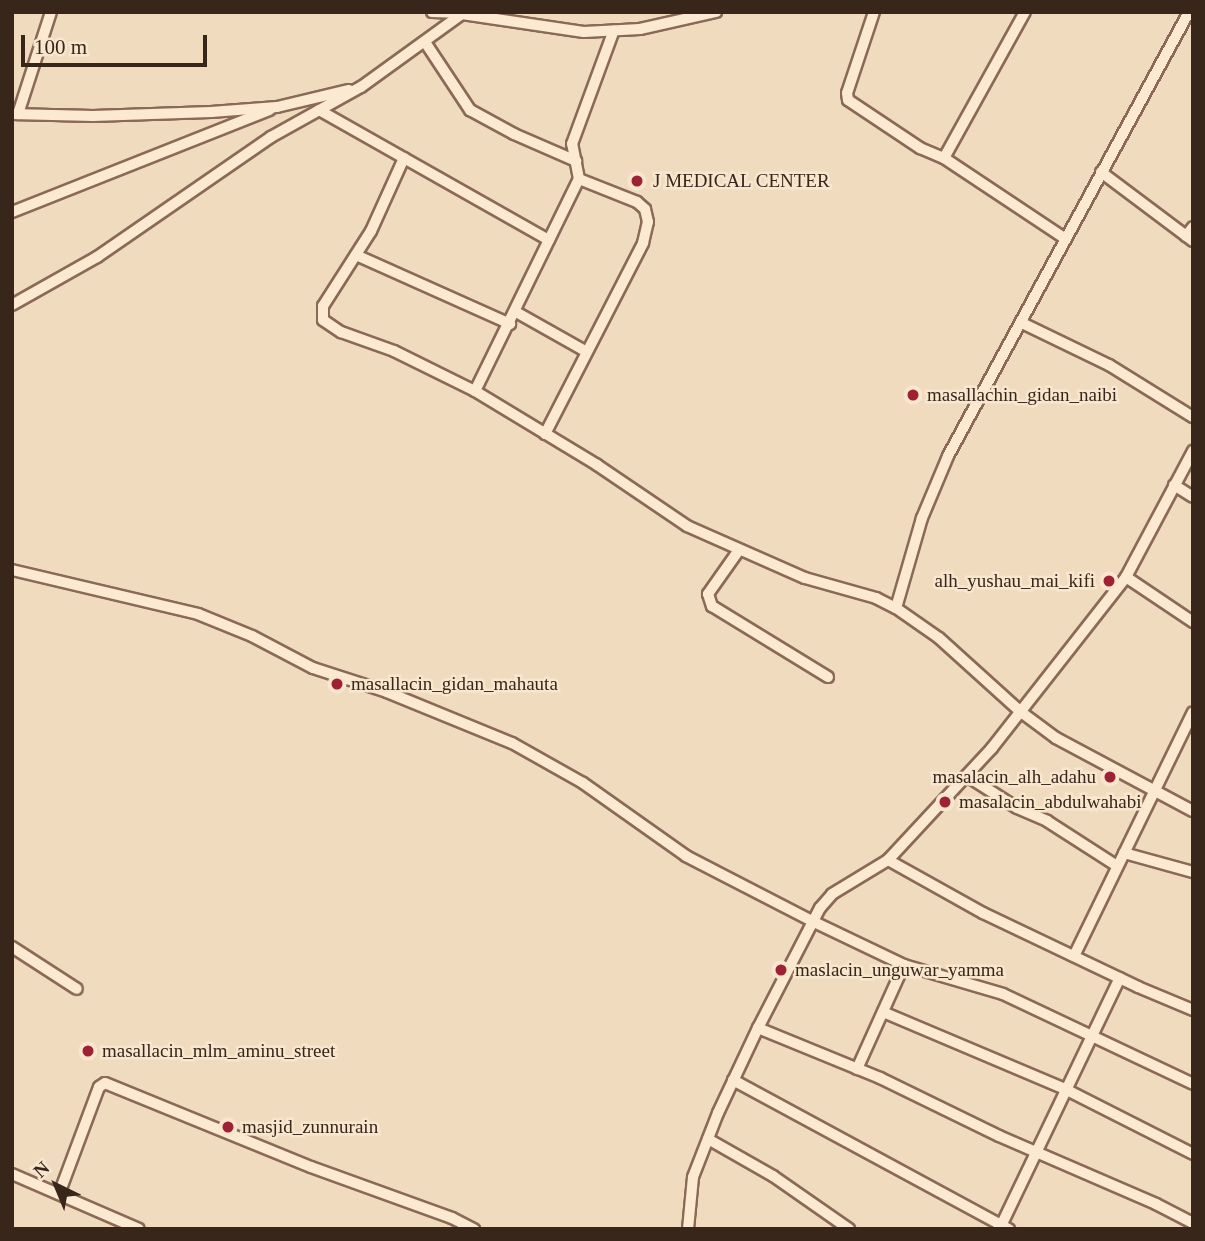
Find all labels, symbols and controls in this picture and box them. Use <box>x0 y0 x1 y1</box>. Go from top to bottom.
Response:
scale bar <box>24 21 210 65</box>
text: 100 m <box>34 35 87 59</box>
place label: J MEDICAL CENTER <box>653 170 830 192</box>
marker: J MEDICAL CENTER <box>627 171 647 191</box>
place label: masallachin_gidan_naibi <box>927 384 1117 406</box>
marker: masallachin_gidan_naibi <box>905 387 921 403</box>
place label: alh_yushau_mai_kifi <box>935 570 1095 592</box>
marker: alh_yushau_mai_kifi <box>1101 573 1117 589</box>
place label: masallacin_gidan_mahauta <box>351 673 558 695</box>
marker: masallacin_gidan_mahauta <box>329 676 345 692</box>
place label: masalacin_alh_adahu <box>932 766 1096 788</box>
marker: masalacin_alh_adahu <box>1102 769 1118 785</box>
place label: masalacin_abdulwahabi <box>959 791 1142 813</box>
marker: masalacin_abdulwahabi <box>937 794 953 810</box>
place label: maslacin_unguwar_yamma <box>795 959 1004 981</box>
marker: maslacin_unguwar_yamma <box>773 962 789 978</box>
place label: masallacin_mlm_aminu_street <box>102 1040 335 1062</box>
marker: masallacin_mlm_aminu_street <box>80 1043 96 1059</box>
place label: masjid_zunnurain <box>242 1116 378 1138</box>
marker: masjid_zunnurain <box>220 1119 236 1135</box>
north arrow <box>21 1150 91 1220</box>
text: N <box>29 1157 54 1182</box>

